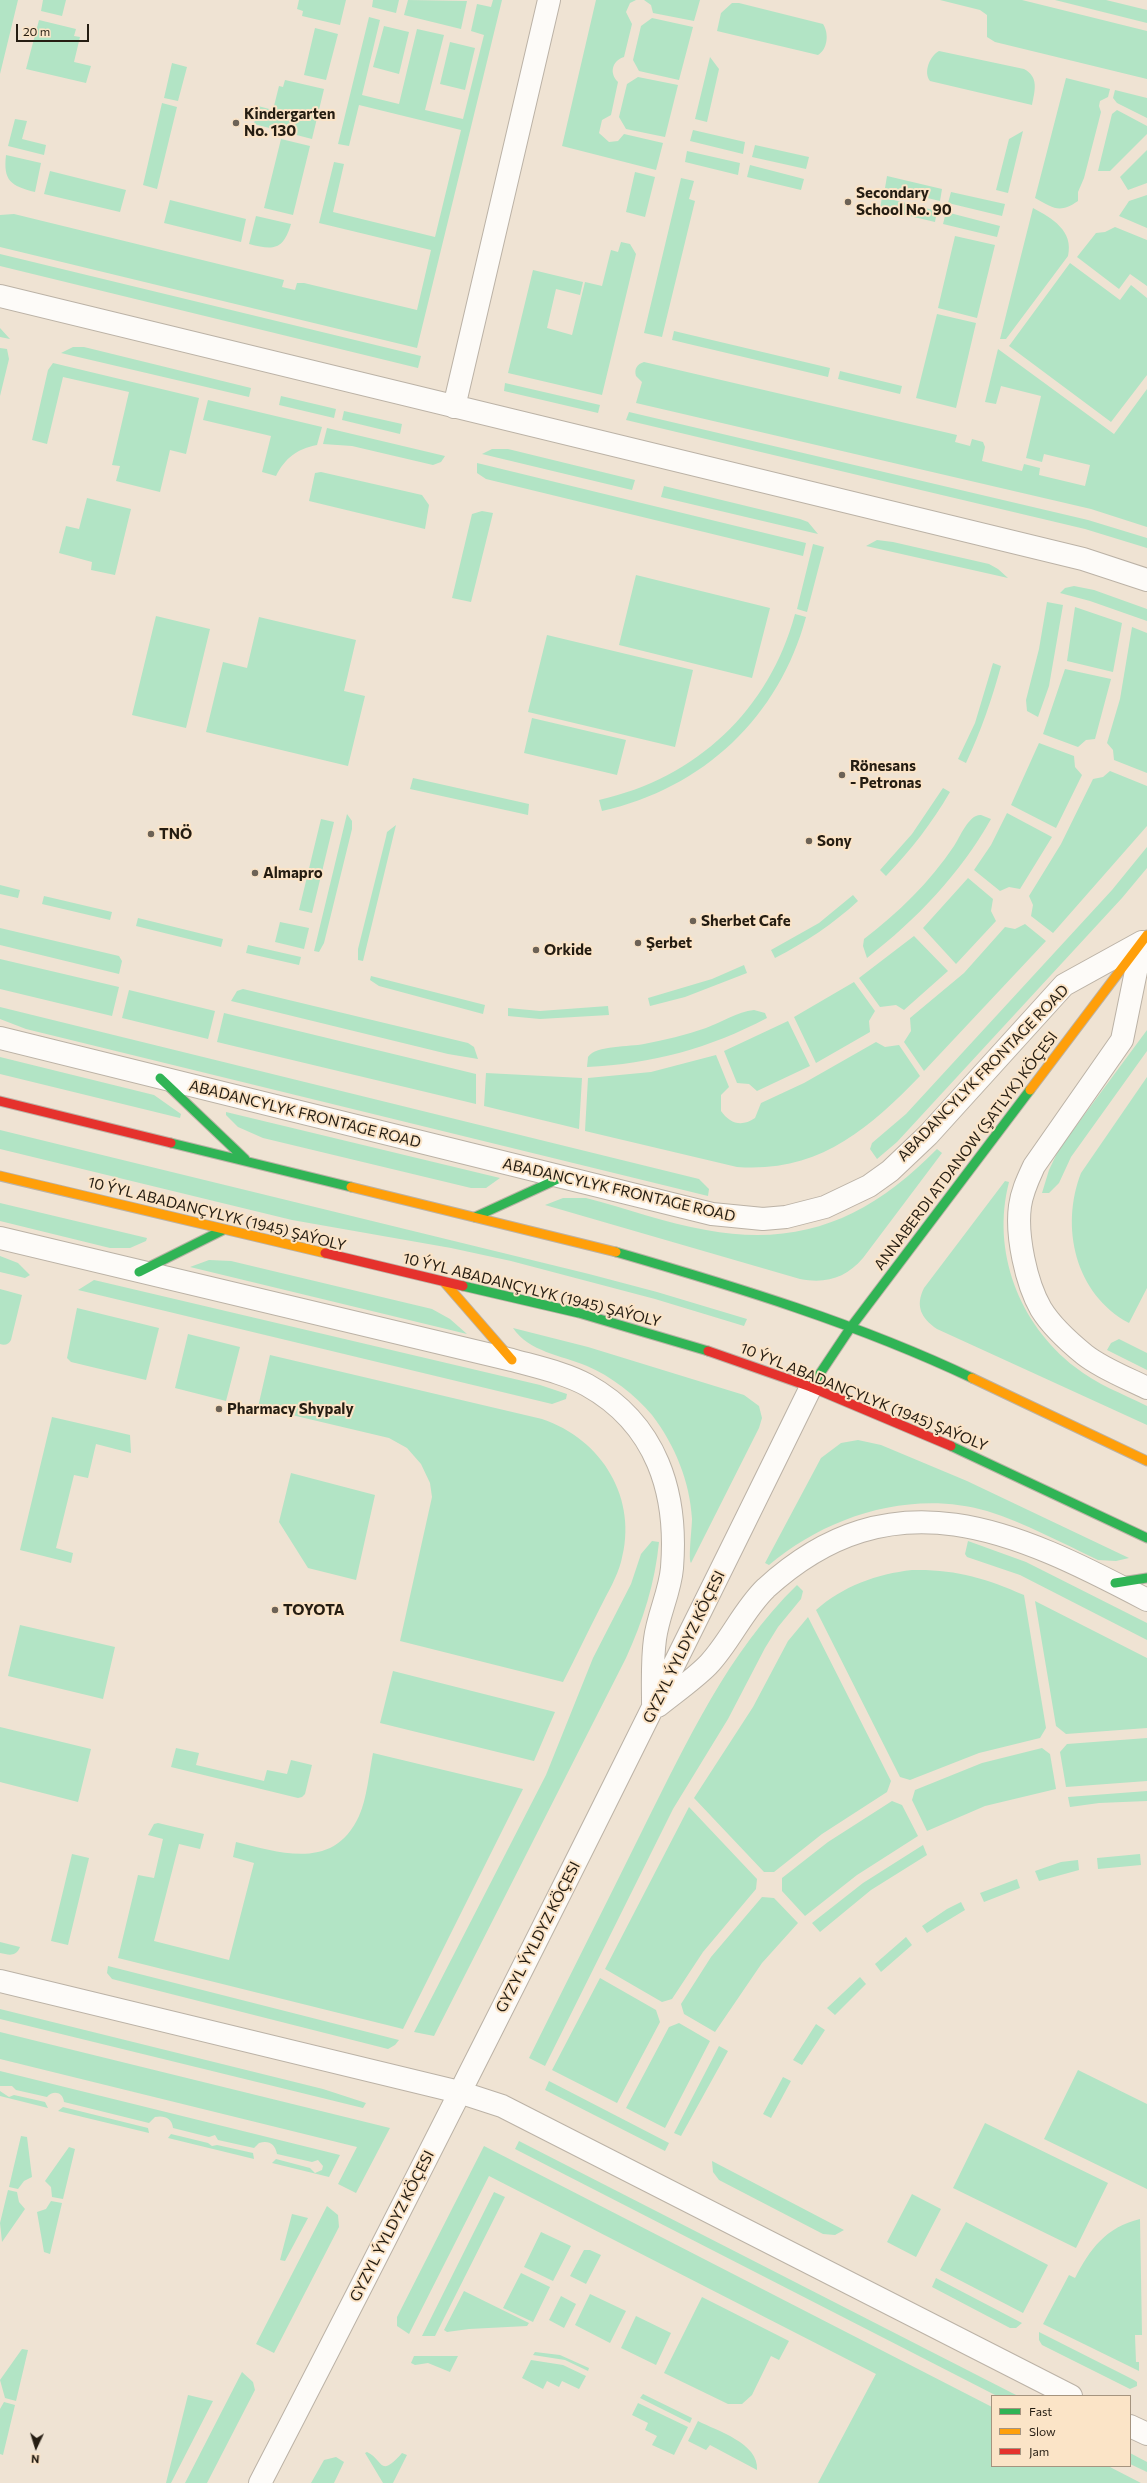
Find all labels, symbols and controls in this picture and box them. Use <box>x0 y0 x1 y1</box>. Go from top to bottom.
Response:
scale bar <box>18 16 91 42</box>
text: 20 m <box>23 24 50 38</box>
place label: Kindergarten No. 130 <box>244 105 335 140</box>
marker: Kindergarten No. 130 <box>231 118 241 128</box>
place label: Secondary School No. 90 <box>856 184 952 219</box>
marker: Secondary School No. 90 <box>843 197 853 207</box>
place label: Rönesans - Petronas <box>850 757 921 792</box>
marker: Rönesans - Petronas <box>837 770 847 780</box>
place label: TNÖ <box>159 825 192 843</box>
marker: TNÖ <box>146 829 156 839</box>
place label: Sony <box>817 832 852 850</box>
marker: Sony <box>804 836 814 846</box>
place label: Almapro <box>263 864 323 882</box>
marker: Almapro <box>250 868 260 878</box>
place label: Sherbet Cafe <box>701 912 791 930</box>
marker: Sherbet Cafe <box>688 916 698 926</box>
place label: Şerbet <box>646 934 692 952</box>
marker: Şerbet <box>633 938 643 948</box>
place label: Orkide <box>544 941 592 959</box>
marker: Orkide <box>531 945 541 955</box>
street label: ABADANCYLYK FRONTAGE ROAD <box>894 981 1072 1165</box>
street label: ANNABERDI ATDANOW (ŞATLYK) KÖÇESI <box>870 1028 1062 1274</box>
street label: ABADANCYLYK FRONTAGE ROAD <box>187 1076 423 1152</box>
street label: ABADANCYLYK FRONTAGE ROAD <box>501 1154 737 1226</box>
street label: 10 ÝYL ABADANÇYLYK (1945) ŞAÝOLY <box>86 1173 348 1255</box>
street label: 10 ÝYL ABADANÇYLYK (1945) ŞAÝOLY <box>401 1249 663 1331</box>
street label: 10 ÝYL ABADANÇYLYK (1945) ŞAÝOLY <box>738 1339 990 1455</box>
place label: Pharmacy Shypaly <box>227 1400 354 1418</box>
marker: Pharmacy Shypaly <box>214 1404 224 1414</box>
street label: GYZYL ÝYLDYZ KÖÇESI <box>639 1568 729 1726</box>
place label: TOYOTA <box>283 1601 344 1619</box>
marker: TOYOTA <box>270 1605 280 1615</box>
street label: GYZYL ÝYLDYZ KÖÇESI <box>492 1858 584 2016</box>
street label: GYZYL ÝYLDYZ KÖÇESI <box>346 2147 438 2305</box>
legend <box>991 2395 1131 2467</box>
text: Fast <box>1029 2404 1052 2418</box>
text: Slow <box>1029 2424 1056 2438</box>
north arrow <box>16 2427 56 2467</box>
text: Jam <box>1029 2444 1049 2458</box>
text: N <box>31 2453 40 2466</box>

